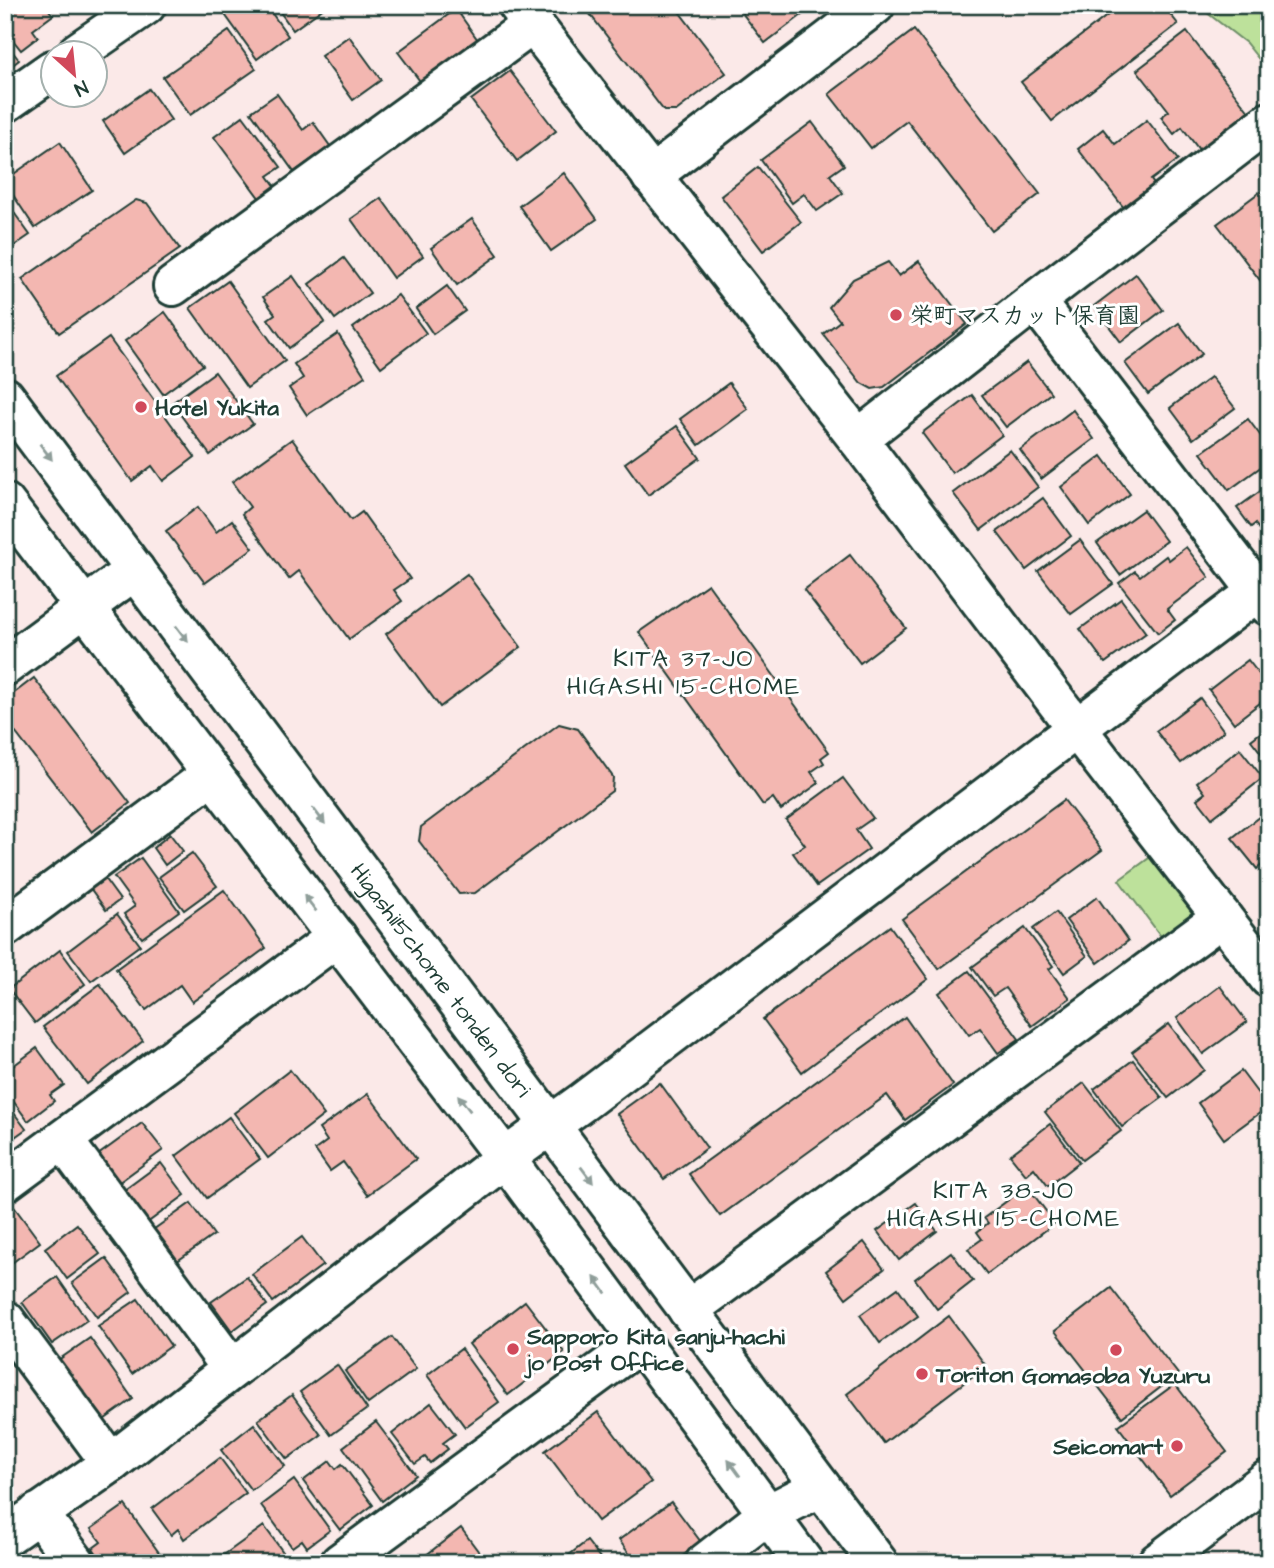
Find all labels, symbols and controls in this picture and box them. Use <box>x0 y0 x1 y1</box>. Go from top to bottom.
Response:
north arrow <box>38 38 108 108</box>
text: N <box>70 73 92 103</box>
place label: 栄町マスカット保育園 <box>910 300 1140 332</box>
marker: 栄町マスカット保育園 <box>888 307 904 323</box>
place label: Hotel Yukita <box>155 392 279 424</box>
marker: Hotel Yukita <box>133 399 149 415</box>
one-way arrow <box>39 442 53 461</box>
one-way arrow <box>175 625 189 643</box>
district label: KITA 37-JO HIGASHI 15-CHOME <box>567 642 801 704</box>
one-way arrow <box>311 807 325 825</box>
street label: Higashi15chome tonden dori <box>342 857 539 1104</box>
one-way arrow <box>303 894 318 912</box>
one-way arrow <box>457 1094 471 1112</box>
one-way arrow <box>580 1165 595 1183</box>
district label: KITA 38-JO HIGASHI 15-CHOME <box>887 1174 1121 1236</box>
one-way arrow <box>593 1276 607 1294</box>
place label: Sapporo Kita sanju-hachi jo Post Office <box>524 1321 785 1379</box>
marker: Sapporo Kita sanju-hachi jo Post Office <box>505 1341 521 1357</box>
marker: Gomasoba Yuzuru <box>1108 1342 1124 1358</box>
place label: Toriton <box>935 1359 1014 1391</box>
place label: Gomasoba Yuzuru <box>1022 1360 1210 1392</box>
marker: Toriton <box>914 1366 930 1382</box>
place label: Seicomart <box>1052 1431 1164 1463</box>
marker: Seicomart <box>1169 1438 1185 1454</box>
one-way arrow <box>727 1460 742 1478</box>

